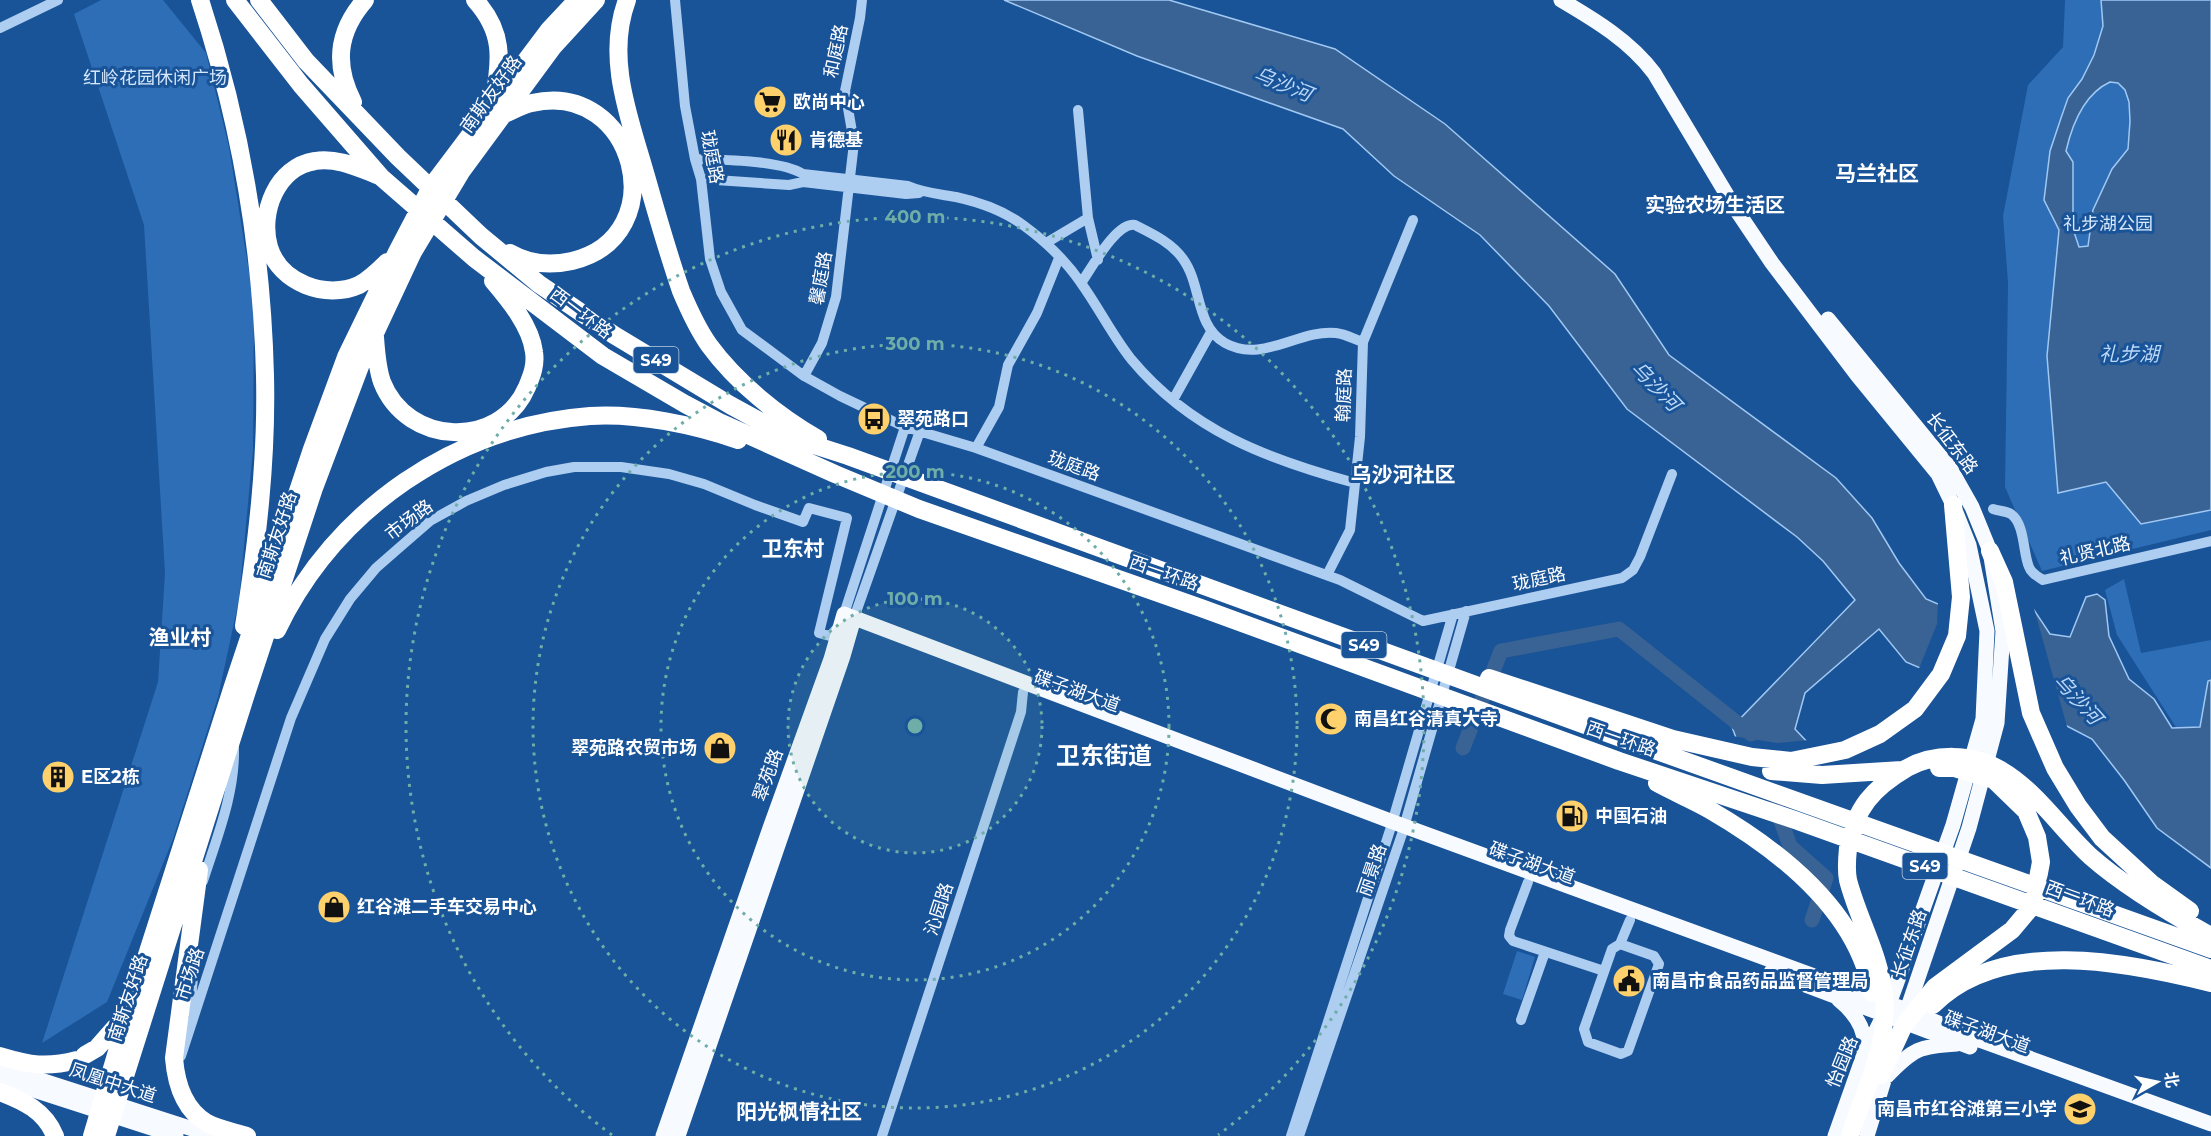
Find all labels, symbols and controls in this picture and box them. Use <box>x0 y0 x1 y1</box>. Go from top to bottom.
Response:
street label: 和庭路 <box>820 22 852 80</box>
street label: 南斯友好路 <box>456 51 526 137</box>
water label: 乌沙河 <box>1251 62 1319 108</box>
park label: 红岭花园休闲广场 <box>83 67 227 89</box>
supermarket icon: 欧尚中心 <box>752 84 788 120</box>
place label: 欧尚中心 <box>793 91 865 113</box>
restaurant icon: 肯德基 <box>768 122 804 158</box>
street label: 珑庭路 <box>696 128 728 186</box>
place label: 肯德基 <box>809 129 863 151</box>
district label: 马兰社区 <box>1835 161 1919 186</box>
district label: 实验农场生活区 <box>1645 193 1785 217</box>
text: 400 m <box>885 206 945 228</box>
park label: 礼步湖公园 <box>2063 213 2153 235</box>
street label: 馨庭路 <box>805 250 837 306</box>
street label: 西一环路 <box>546 283 616 343</box>
text: 300 m <box>884 333 945 355</box>
water label: 礼步湖 <box>2099 342 2162 366</box>
road number: S49 <box>634 347 678 373</box>
water label: 乌沙河 <box>1627 356 1688 419</box>
street label: 翰庭路 <box>1332 368 1356 422</box>
bus stop icon: 翠苑路口 <box>856 401 892 437</box>
place label: 翠苑路口 <box>897 408 969 430</box>
street label: 长征东路 <box>1922 408 1982 478</box>
street label: 珑庭路 <box>1045 446 1103 486</box>
text: 200 m <box>885 461 945 483</box>
district label: 乌沙河社区 <box>1351 462 1456 487</box>
street label: 南斯友好路 <box>253 489 301 581</box>
street label: 市场路 <box>381 495 437 545</box>
street label: 礼贤北路 <box>2057 532 2133 570</box>
district label: 卫东村 <box>762 536 825 561</box>
street label: 西一环路 <box>1126 551 1202 595</box>
street label: 珑庭路 <box>1510 563 1568 595</box>
text: 100 m <box>887 588 943 610</box>
district label: 渔业村 <box>149 625 212 650</box>
road number: S49 <box>1342 632 1386 658</box>
street label: 碟子湖大道 <box>1031 665 1123 717</box>
water label: 乌沙河 <box>2049 669 2110 732</box>
mosque icon: 南昌红谷清真大寺 <box>1313 701 1349 737</box>
place label: 南昌红谷清真大寺 <box>1354 708 1498 730</box>
centre of rings <box>905 716 925 736</box>
street label: 西一环路 <box>1583 717 1659 761</box>
shop icon: 翠苑路农贸市场 <box>702 730 738 766</box>
place label: 翠苑路农贸市场 <box>571 737 697 759</box>
district label: 卫东街道 <box>1056 741 1152 770</box>
street label: 翠苑路 <box>748 746 788 804</box>
building icon: E区2栋 <box>40 759 76 795</box>
place label: E区2栋 <box>81 766 140 788</box>
fuel station icon: 中国石油 <box>1554 798 1590 834</box>
place label: 中国石油 <box>1595 805 1667 827</box>
street label: 碟子湖大道 <box>1486 837 1578 889</box>
street label: 丽景路 <box>1353 841 1391 899</box>
road number: S49 <box>1902 853 1948 879</box>
street label: 西一环路 <box>2042 876 2118 922</box>
street label: 沁园路 <box>920 880 958 938</box>
shop icon: 红谷滩二手车交易中心 <box>316 889 352 925</box>
place label: 红谷滩二手车交易中心 <box>357 896 537 918</box>
street label: 长征东路 <box>1887 906 1931 982</box>
street label: 市场路 <box>171 945 209 1003</box>
street label: 南斯友好路 <box>104 952 152 1044</box>
public building icon: 南昌市食品药品监督管理局 <box>1611 963 1647 999</box>
place label: 南昌市食品药品监督管理局 <box>1652 970 1868 992</box>
street label: 碟子湖大道 <box>1941 1006 2033 1058</box>
street label: 怡园路 <box>1822 1033 1862 1091</box>
north arrow <box>2127 1052 2187 1112</box>
street label: 凤凰中大道 <box>67 1059 159 1107</box>
text: 北 <box>2161 1070 2182 1089</box>
school or university icon: 南昌市红谷滩第三小学 <box>2062 1091 2098 1127</box>
place label: 南昌市红谷滩第三小学 <box>1877 1098 2057 1120</box>
district label: 阳光枫情社区 <box>736 1099 862 1124</box>

